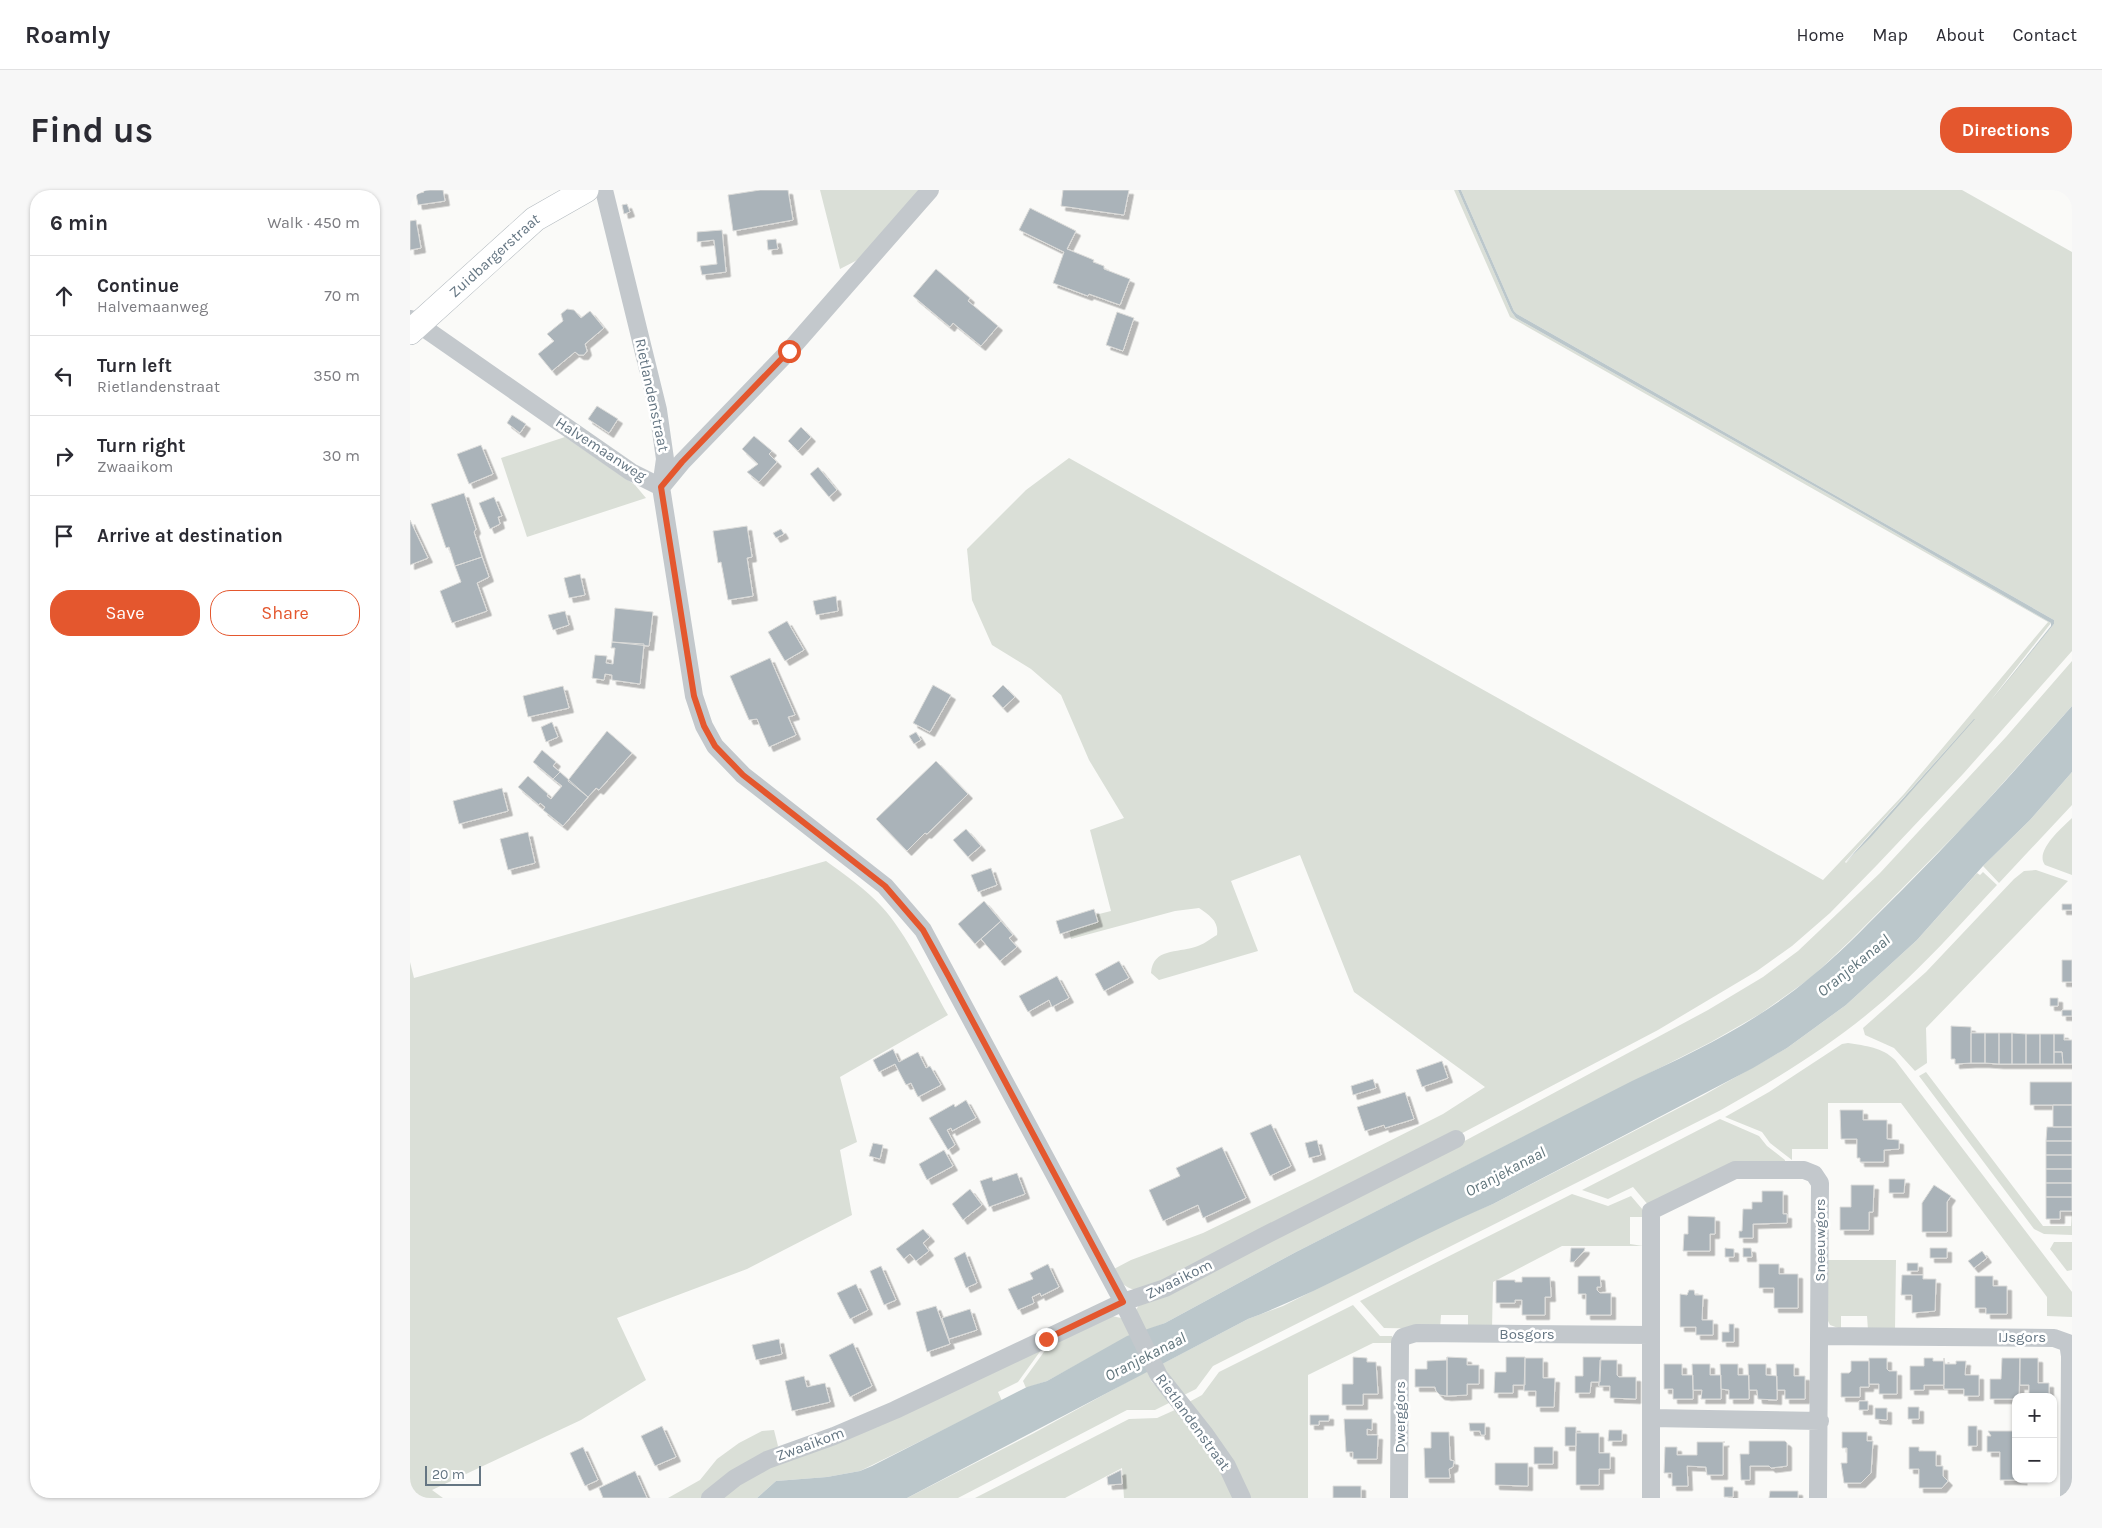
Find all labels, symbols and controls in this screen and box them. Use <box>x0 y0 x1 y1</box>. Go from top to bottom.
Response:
text: Roamly <box>25 21 110 49</box>
text: Home <box>1796 24 1844 46</box>
text: Map <box>1872 24 1908 46</box>
text: About <box>1936 24 1985 46</box>
text: Contact <box>2013 24 2077 46</box>
button: Directions <box>1940 107 2072 153</box>
text: Find us <box>30 110 153 151</box>
street label: Zuidbargerstraat <box>445 209 543 301</box>
text: 6 min <box>50 211 108 235</box>
text: Walk · 450 m <box>267 213 360 232</box>
text: Continue <box>97 275 179 297</box>
icon: ahead <box>50 282 78 310</box>
text: 70 m <box>324 286 360 305</box>
text: Halvemaanweg <box>97 297 208 316</box>
street label: Rietlandenstraat <box>631 337 673 454</box>
route start <box>778 340 801 363</box>
text: Turn left <box>97 355 172 377</box>
icon: left <box>50 362 78 390</box>
text: 350 m <box>313 366 360 385</box>
text: Rietlandenstraat <box>97 377 220 396</box>
street label: Halvemaanweg <box>552 413 650 485</box>
text: Turn right <box>97 435 186 457</box>
icon: right <box>50 442 78 470</box>
text: 30 m <box>322 446 360 465</box>
text: Zwaaikom <box>97 457 173 476</box>
icon: arrive <box>50 522 78 550</box>
text: Arrive at destination <box>97 525 283 547</box>
button: Save <box>50 590 200 636</box>
button: Share <box>210 590 360 636</box>
water label: Oranjekanaal <box>1813 930 1894 1001</box>
water label: Oranjekanaal <box>1462 1142 1549 1201</box>
street label: Sneeuwgors <box>1811 1198 1829 1282</box>
street label: Zwaaikom <box>1143 1255 1215 1303</box>
street label: Bosgors <box>1499 1325 1555 1343</box>
route end <box>1035 1328 1058 1351</box>
water label: Oranjekanaal <box>1101 1328 1189 1385</box>
street label: IJsgors <box>1998 1328 2046 1346</box>
street label: Rietlandenstraat <box>1152 1370 1234 1474</box>
street label: Dwerggors <box>1391 1381 1409 1453</box>
map controls <box>2012 1393 2057 1483</box>
button: + <box>2012 1393 2057 1438</box>
street label: Zwaaikom <box>773 1423 847 1465</box>
button: − <box>2012 1438 2057 1483</box>
scale bar <box>425 1463 481 1486</box>
text: 20 m <box>432 1466 465 1483</box>

